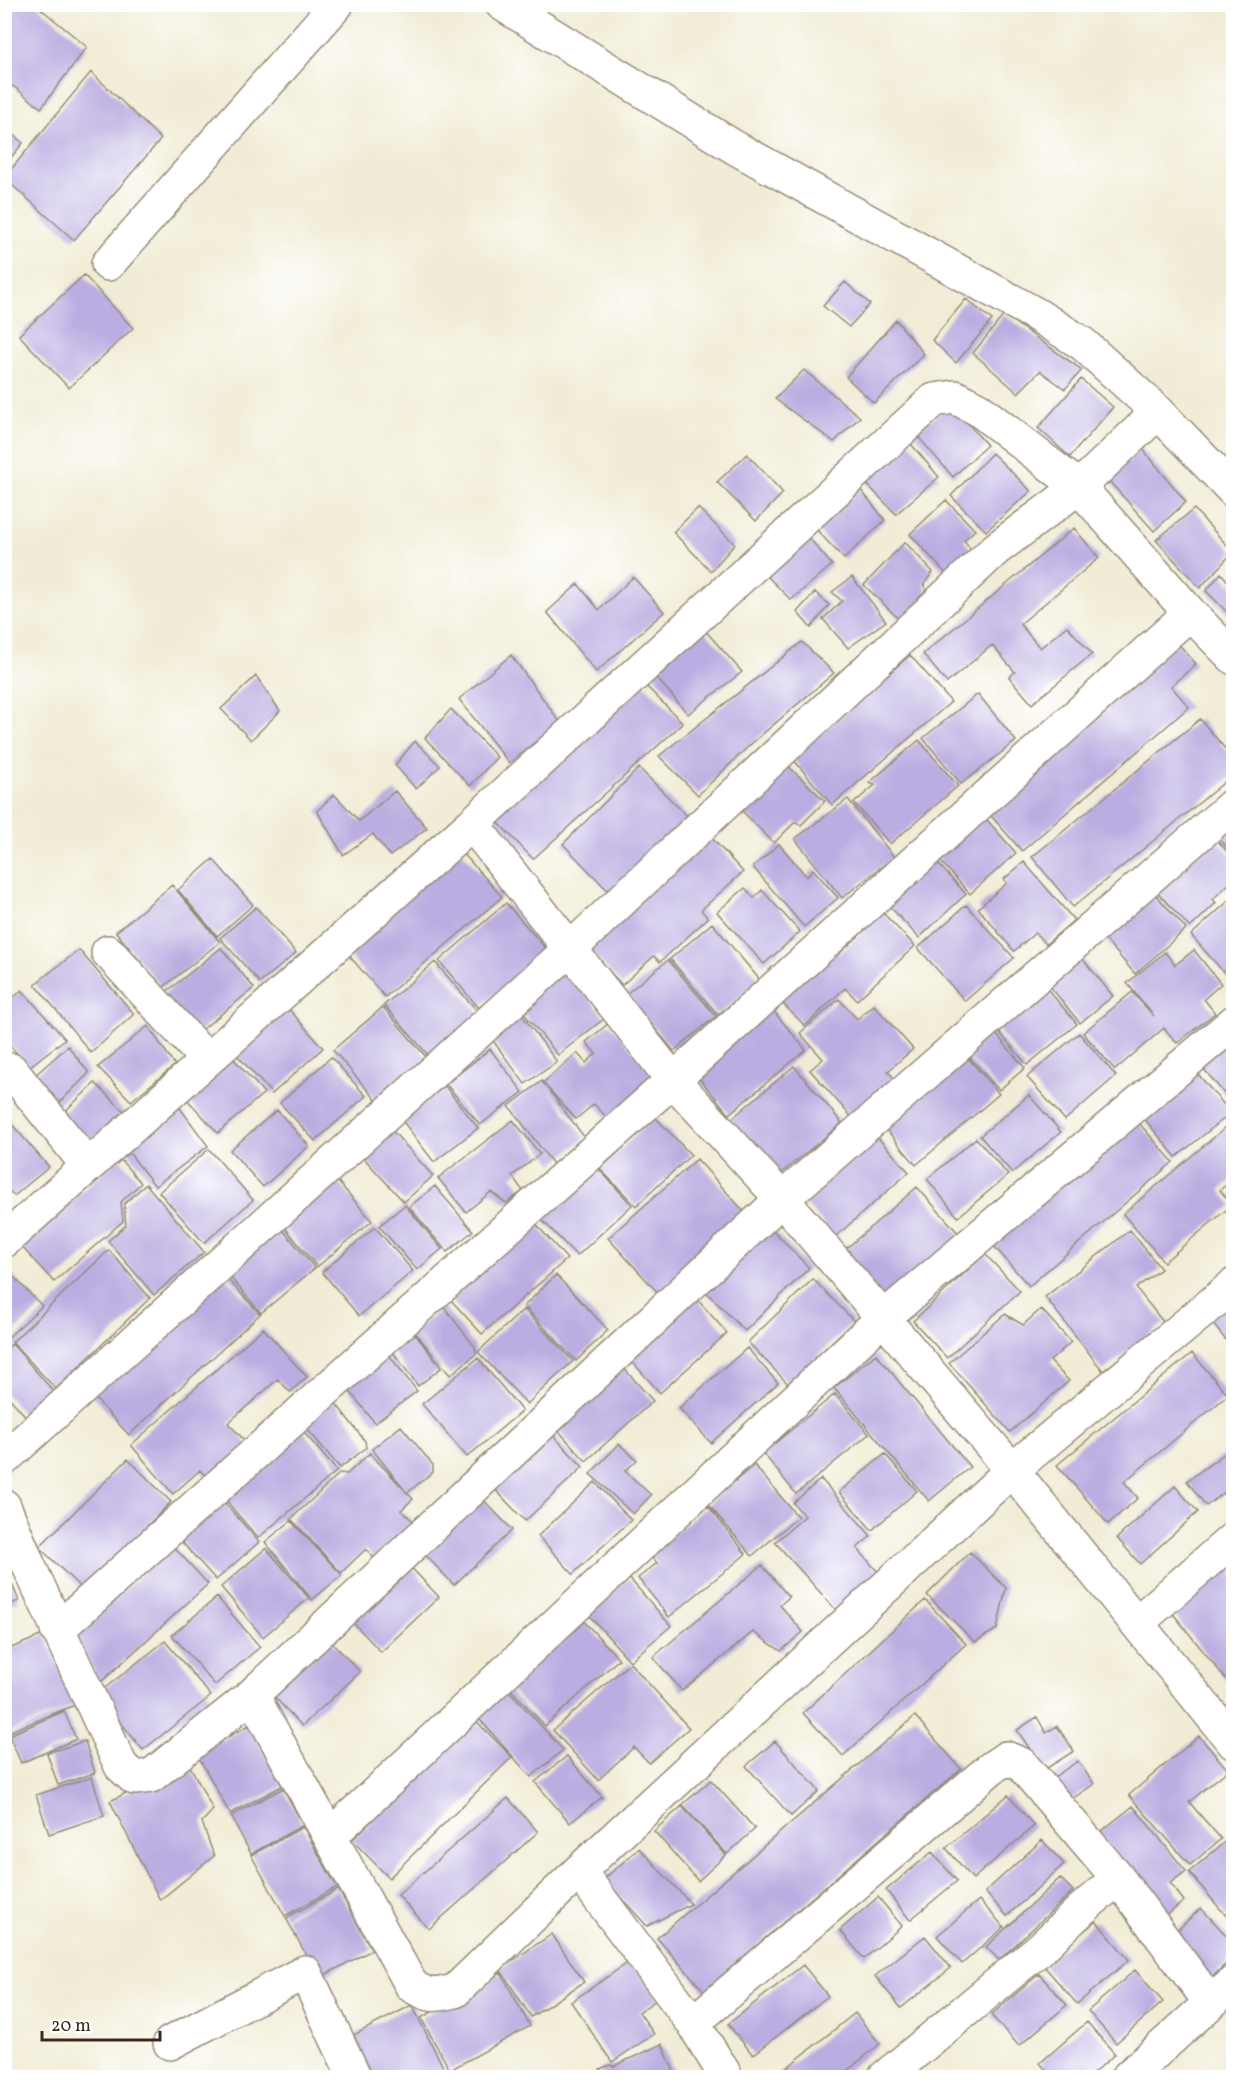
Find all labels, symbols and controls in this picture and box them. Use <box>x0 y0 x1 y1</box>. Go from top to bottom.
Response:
scale bar <box>42 2004 160 2042</box>
text: 20 m <box>51 2014 91 2039</box>

